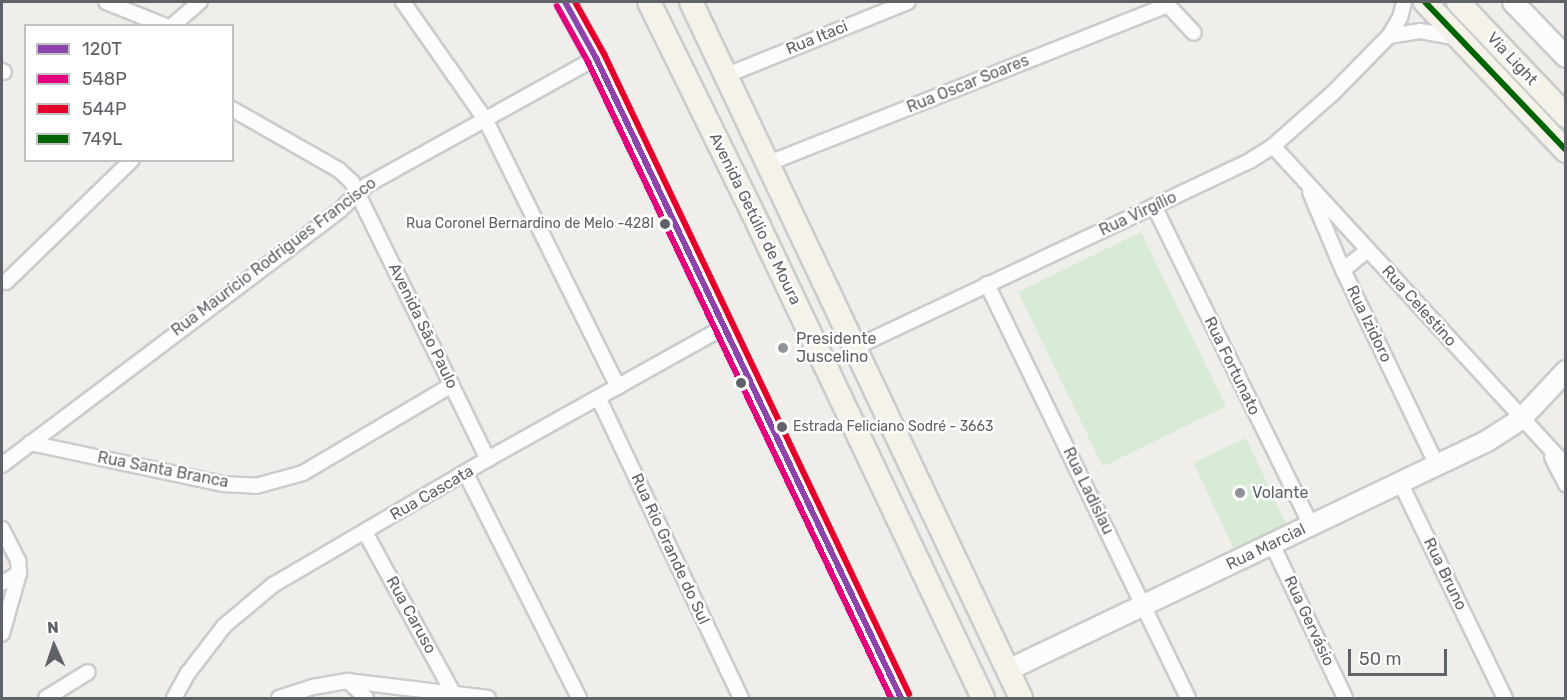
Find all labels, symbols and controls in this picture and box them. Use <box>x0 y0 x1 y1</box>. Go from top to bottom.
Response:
street label: Rua Itaci <box>783 17 851 59</box>
legend <box>24 24 234 162</box>
street label: Via Light <box>1483 29 1541 89</box>
text: 120T <box>82 38 122 60</box>
street label: Rua Oscar Soares <box>904 51 1032 117</box>
text: 548P <box>82 68 127 90</box>
text: 544P <box>82 98 127 120</box>
text: 749L <box>82 128 122 150</box>
street label: Avenida Getúlio de Moura <box>705 130 805 308</box>
street label: Rua Maurício Rodrigues Francisco <box>168 174 380 340</box>
street label: Rua Virgílio <box>1096 188 1180 240</box>
place label: Rua Coronel Bernardino de Melo -428I <box>406 216 654 232</box>
marker: Rua Coronel Bernardino de Melo -428I <box>659 218 671 230</box>
street label: Avenida São Paulo <box>384 260 462 392</box>
street label: Rua Celestino <box>1378 261 1460 351</box>
street label: Rua Izidoro <box>1342 282 1396 366</box>
street label: Rua Fortunato <box>1200 314 1264 418</box>
place label: Presidente Juscelino <box>796 329 876 367</box>
marker: Presidente Juscelino <box>774 339 792 357</box>
unlabelled marker <box>735 377 747 389</box>
place label: Estrada Feliciano Sodré - 3663 <box>793 419 993 435</box>
marker: Estrada Feliciano Sodré - 3663 <box>776 421 788 433</box>
street label: Rua Ladislau <box>1059 444 1117 538</box>
street label: Rua Santa Branca <box>96 448 230 492</box>
street label: Rua Cascata <box>387 461 477 525</box>
street label: Rua Rio Grande do Sul <box>627 471 713 627</box>
place label: Volante <box>1252 483 1308 503</box>
marker: Volante <box>1233 486 1247 500</box>
street label: Rua Marcial <box>1223 520 1309 574</box>
street label: Rua Bruno <box>1419 535 1471 613</box>
street label: Rua Caruso <box>382 573 440 657</box>
street label: Rua Gervásio <box>1280 573 1338 669</box>
north arrow <box>24 616 84 676</box>
text: N <box>47 618 59 637</box>
scale bar <box>1351 637 1450 675</box>
text: 50 m <box>1359 648 1402 670</box>

